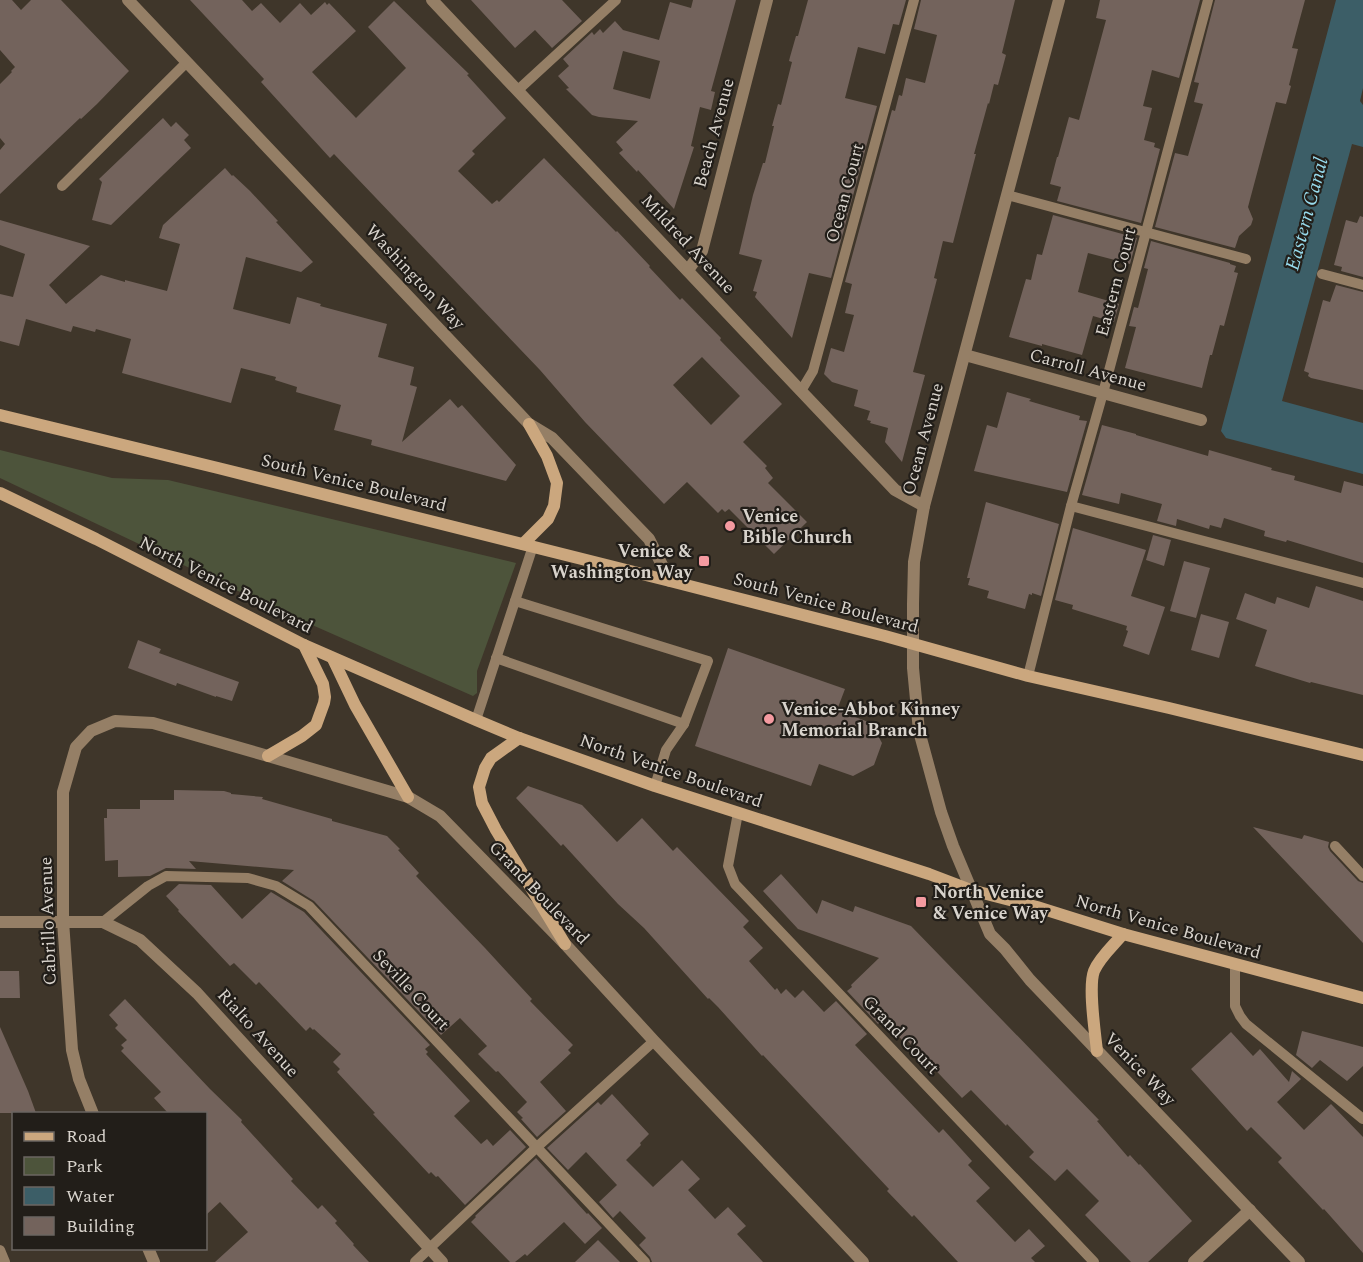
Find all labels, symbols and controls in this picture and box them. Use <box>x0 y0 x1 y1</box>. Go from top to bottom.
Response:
street label: Beach Avenue <box>686 75 742 191</box>
street label: Ocean Court <box>819 140 871 246</box>
water label: Eastern Canal <box>1277 154 1337 274</box>
street label: Mildred Avenue <box>634 188 742 300</box>
street label: Washington Way <box>359 218 472 337</box>
street label: Eastern Court <box>1088 225 1144 339</box>
street label: Carroll Avenue <box>1026 341 1150 399</box>
street label: Ocean Avenue <box>895 380 951 498</box>
street label: South Venice Boulevard <box>258 447 450 519</box>
place label: Venice Bible Church <box>742 503 852 551</box>
marker: Venice Bible Church <box>723 519 737 533</box>
street label: North Venice Boulevard <box>134 529 318 641</box>
place label: Venice & Washington Way <box>550 538 693 586</box>
marker: Venice & Washington Way <box>697 554 711 568</box>
street label: South Venice Boulevard <box>730 565 922 641</box>
place label: Venice-Abbot Kinney Memorial Branch <box>781 696 961 744</box>
marker: Venice-Abbot Kinney Memorial Branch <box>762 712 776 726</box>
street label: North Venice Boulevard <box>576 727 766 815</box>
street label: Grand Boulevard <box>482 835 596 951</box>
street label: Cabrillo Avenue <box>32 856 64 986</box>
place label: North Venice & Venice Way <box>933 879 1049 927</box>
street label: North Venice Boulevard <box>1072 888 1264 966</box>
marker: North Venice & Venice Way <box>914 895 928 909</box>
street label: Seville Court <box>366 943 456 1037</box>
street label: Rialto Avenue <box>211 983 305 1083</box>
street label: Grand Court <box>856 989 946 1081</box>
street label: Venice Way <box>1098 1026 1183 1113</box>
legend <box>12 1112 207 1250</box>
text: Road <box>66 1123 107 1150</box>
text: Park <box>66 1153 103 1180</box>
text: Water <box>66 1183 114 1210</box>
text: Building <box>66 1213 135 1240</box>

